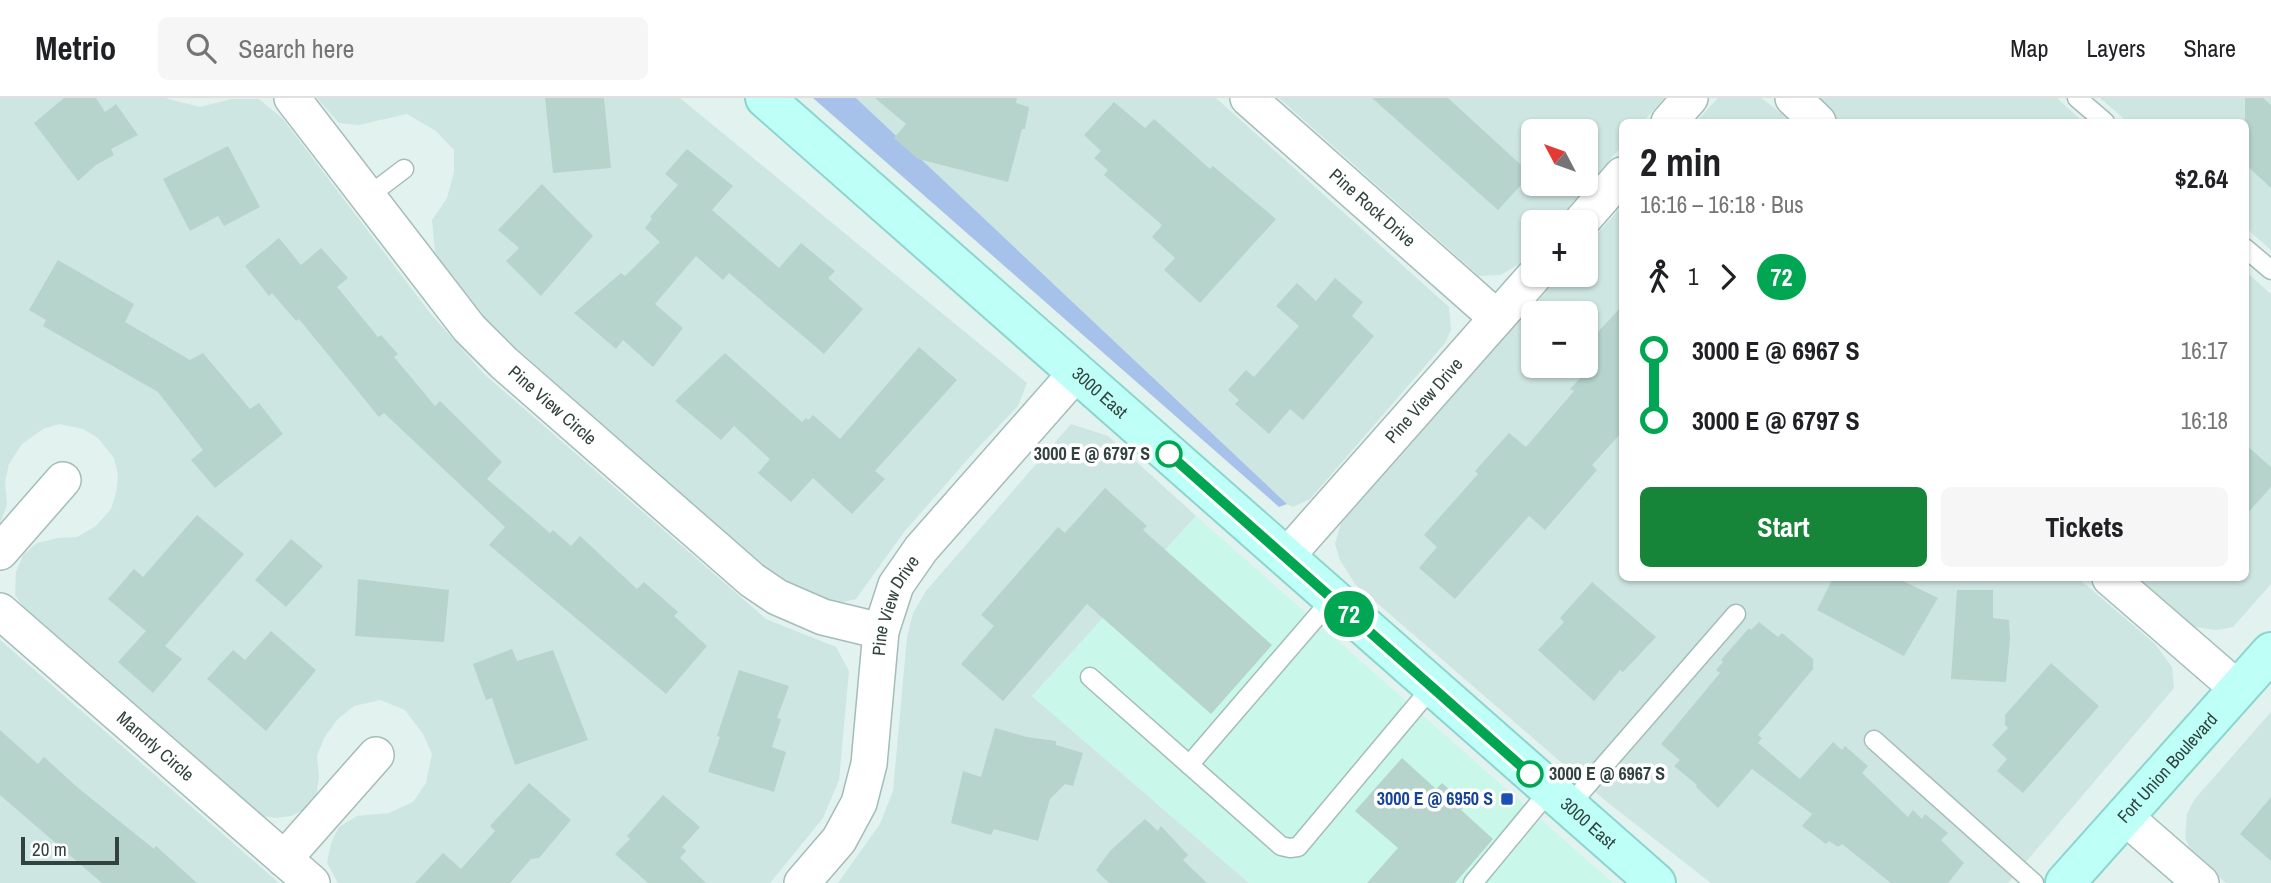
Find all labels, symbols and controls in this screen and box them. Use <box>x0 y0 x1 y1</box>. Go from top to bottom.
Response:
search box <box>158 17 648 80</box>
text: Metrio <box>35 26 116 70</box>
icon: search <box>182 29 220 67</box>
text: Search here <box>238 31 354 66</box>
text: Map <box>2010 32 2048 64</box>
text: Layers <box>2086 32 2145 64</box>
text: Share <box>2183 32 2236 64</box>
north arrow <box>1521 119 1598 196</box>
map controls <box>1521 119 1598 378</box>
text: 2 min <box>1640 137 1721 188</box>
text: $2.64 <box>2175 161 2228 196</box>
street label: Pine Rock Drive <box>1324 163 1421 253</box>
text: 16:16 – 16:18 · Bus <box>1640 189 1804 220</box>
button: + <box>1521 210 1598 287</box>
icon: walk <box>1640 258 1678 296</box>
icon: forward <box>1709 258 1747 296</box>
text: 1 <box>1688 261 1699 292</box>
text: 72 <box>1771 261 1792 293</box>
button: − <box>1521 301 1598 378</box>
text: 3000 E @ 6967 S <box>1692 333 1860 368</box>
text: 16:17 <box>2181 335 2228 366</box>
street label: Pine View Drive <box>1379 352 1468 448</box>
street label: Pine View Circle <box>503 359 602 451</box>
street label: 3000 East <box>1067 361 1133 424</box>
text: 3000 E @ 6797 S <box>1692 403 1860 438</box>
text: 16:18 <box>2181 405 2228 436</box>
place label: 3000 E @ 6797 S <box>1034 441 1150 466</box>
marker: 3000 E @ 6797 S <box>1156 441 1182 467</box>
button: Start <box>1640 487 1927 567</box>
button: Tickets <box>1941 487 2228 567</box>
street label: Pine View Drive <box>866 550 925 657</box>
line badge: 72 <box>1318 591 1380 637</box>
text: 72 <box>1338 598 1360 630</box>
street label: Manorly Circle <box>111 705 200 787</box>
street label: Fort Union Boulevard <box>2111 707 2223 828</box>
marker: 3000 E @ 6967 S <box>1517 761 1543 787</box>
place label: 3000 E @ 6967 S <box>1549 761 1665 786</box>
place label: 3000 E @ 6950 S <box>1377 786 1493 811</box>
marker: 3000 E @ 6950 S <box>1499 791 1515 807</box>
street label: 3000 East <box>1555 791 1622 854</box>
scale bar <box>21 834 119 866</box>
text: 20 m <box>32 836 67 862</box>

